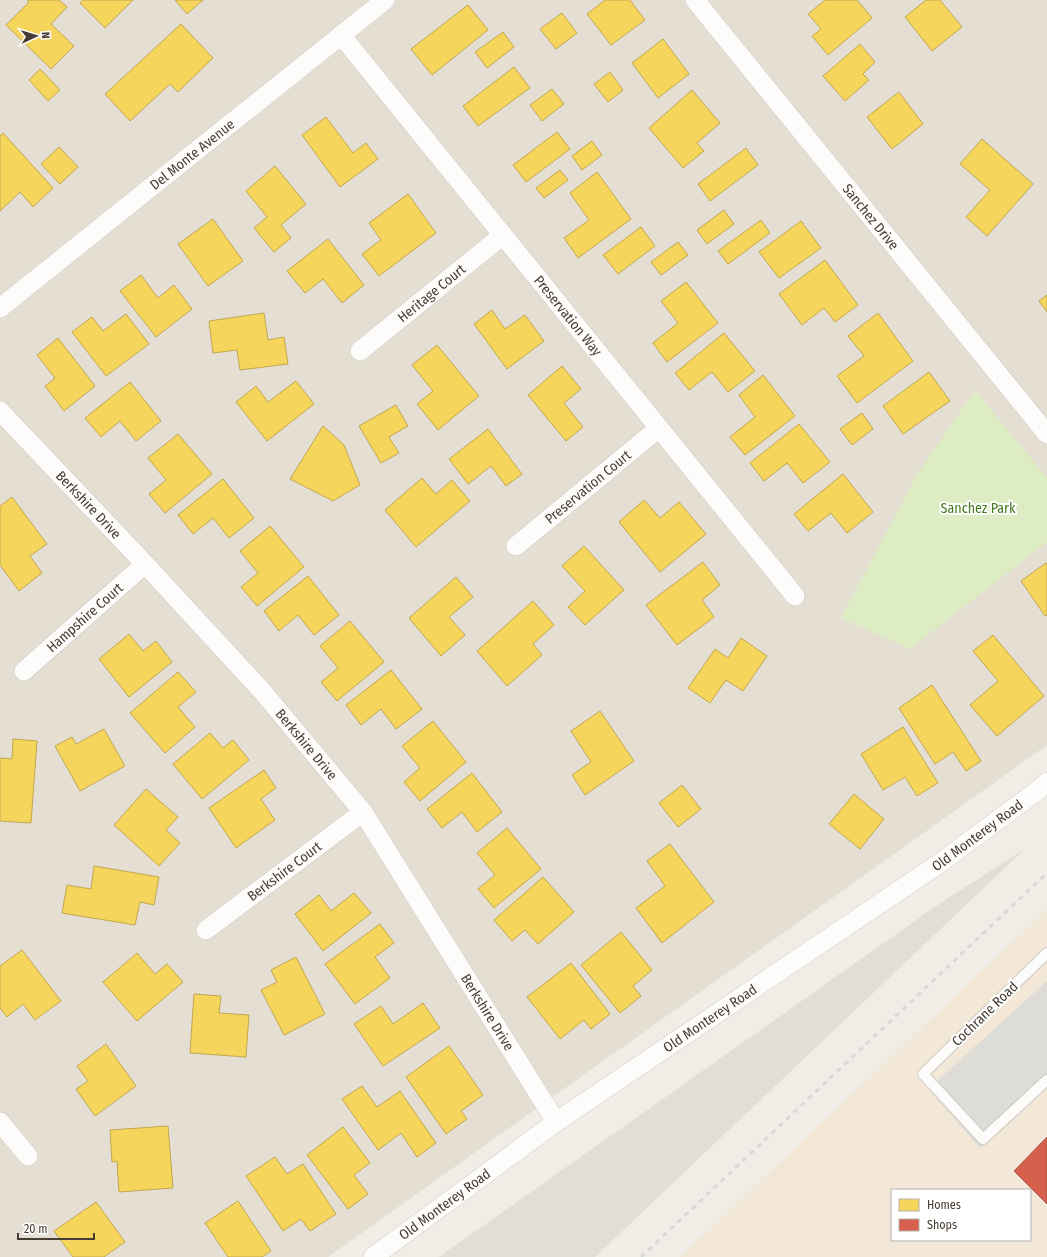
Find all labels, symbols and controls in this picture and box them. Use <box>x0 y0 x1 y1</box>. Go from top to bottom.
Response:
north arrow <box>16 16 56 56</box>
text: N <box>39 32 52 39</box>
street label: Del Monte Avenue <box>146 115 238 193</box>
street label: Sanchez Drive <box>839 180 903 253</box>
street label: Heritage Court <box>394 260 469 326</box>
street label: Preservation Way <box>531 272 606 360</box>
street label: Preservation Court <box>541 446 634 527</box>
street label: Berkshire Drive <box>53 467 125 542</box>
park label: Sanchez Park <box>940 500 1016 517</box>
street label: Hampshire Court <box>43 579 127 656</box>
street label: Berkshire Drive <box>272 705 341 783</box>
street label: Old Monterey Road <box>928 796 1026 875</box>
street label: Berkshire Court <box>244 837 325 905</box>
street label: Berkshire Drive <box>457 971 518 1054</box>
street label: Cochrane Road <box>948 978 1022 1050</box>
street label: Old Monterey Road <box>660 981 760 1056</box>
street label: Old Monterey Road <box>396 1165 494 1243</box>
legend <box>891 1189 1031 1241</box>
text: Homes <box>927 1198 961 1212</box>
scale bar <box>18 1215 94 1241</box>
text: Shops <box>927 1218 957 1232</box>
text: 20 m <box>24 1222 48 1236</box>

